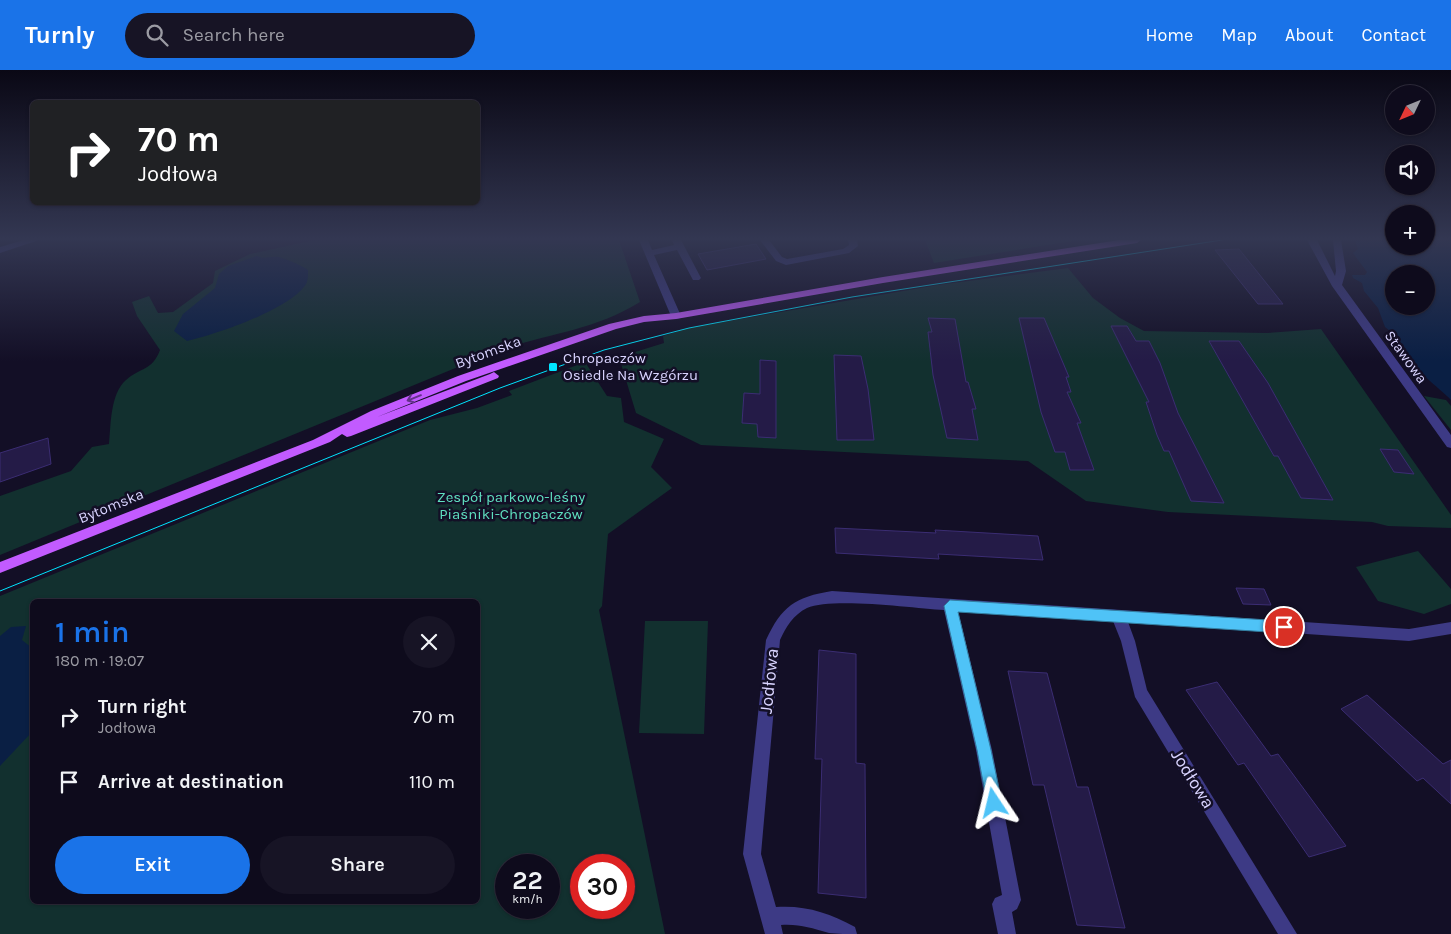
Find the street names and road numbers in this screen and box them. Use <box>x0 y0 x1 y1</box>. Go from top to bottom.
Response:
street label: Stawowa <box>1381 327 1431 387</box>
street label: Bytomska <box>453 332 523 372</box>
street label: Bytomska <box>76 485 146 527</box>
street label: Jodłowa <box>755 647 783 715</box>
street label: Jodłowa <box>1166 745 1220 813</box>

